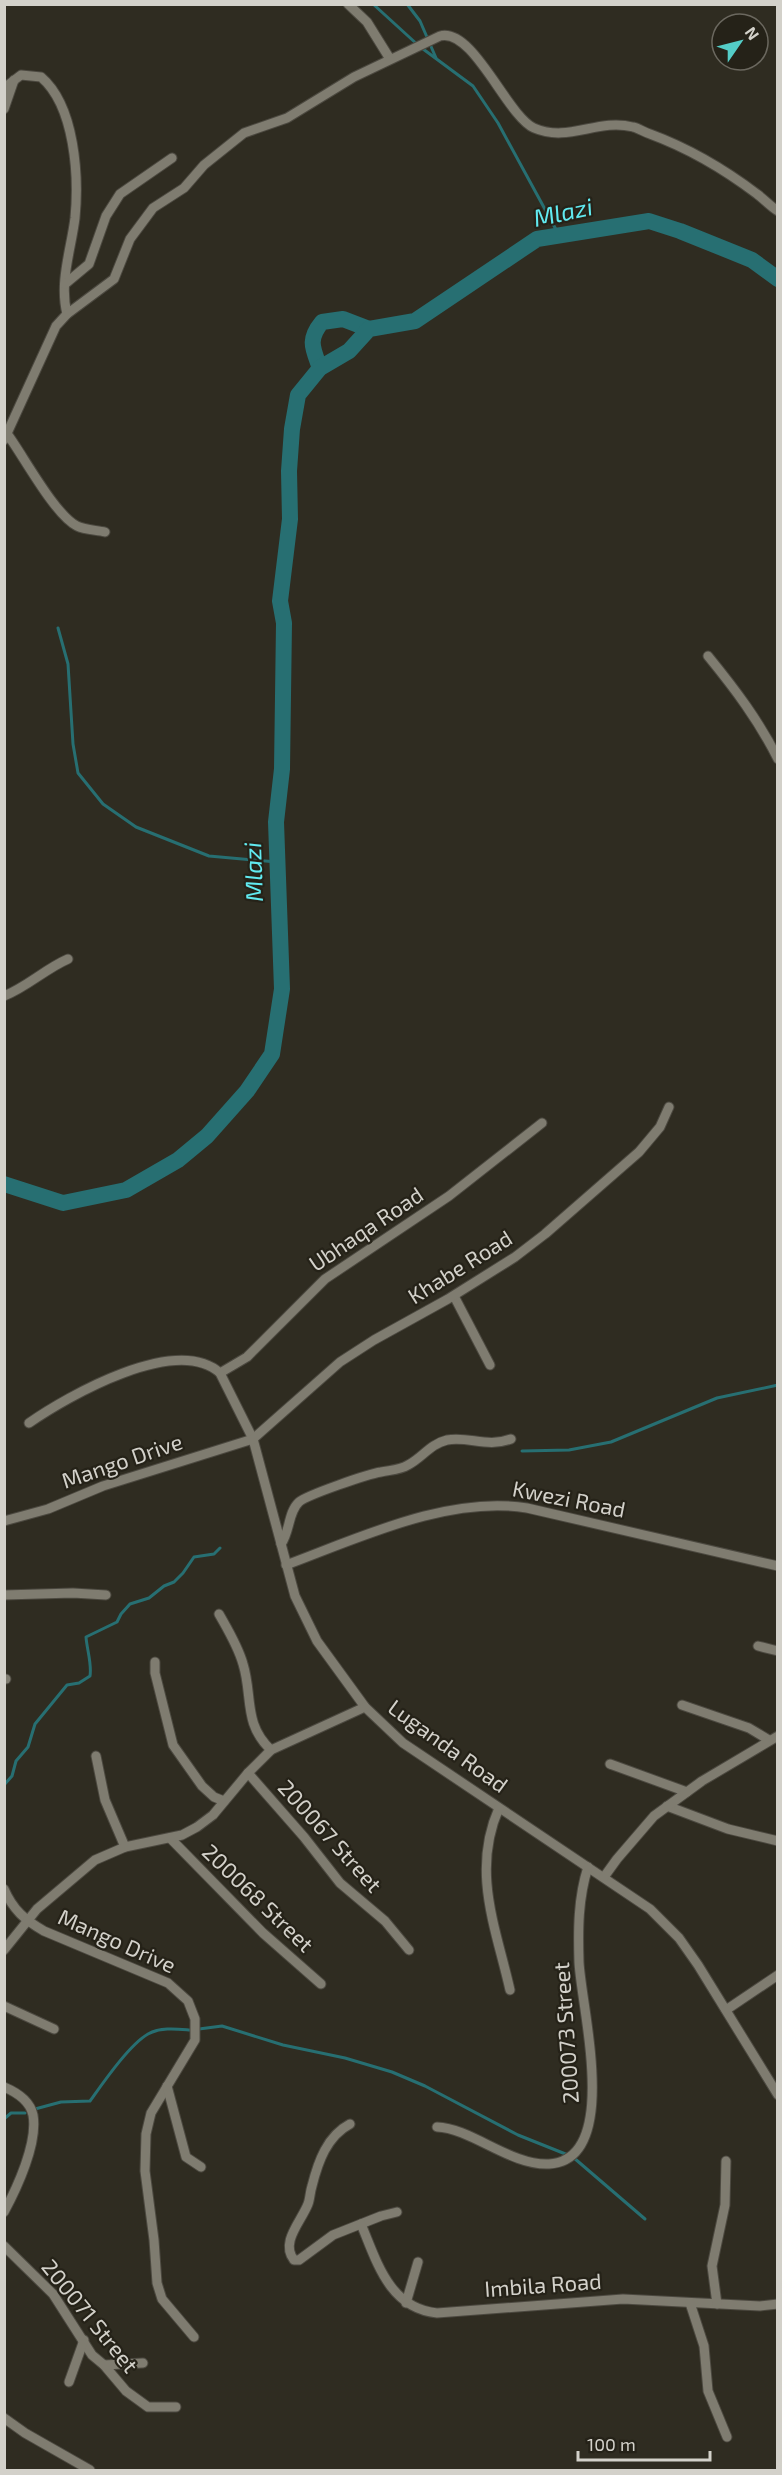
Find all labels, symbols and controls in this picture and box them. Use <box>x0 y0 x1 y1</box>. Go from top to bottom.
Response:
north arrow <box>710 12 770 72</box>
text: N <box>742 23 764 43</box>
water label: Mlazi <box>530 191 595 232</box>
water label: Mlazi <box>237 842 268 902</box>
street label: Ubhaqa Road <box>303 1180 428 1276</box>
street label: Khabe Road <box>403 1224 516 1308</box>
street label: Mango Drive <box>58 1427 185 1493</box>
street label: Kwezi Road <box>510 1474 628 1522</box>
street label: Luganda Road <box>384 1693 513 1797</box>
street label: 200067 Street <box>274 1774 388 1897</box>
street label: 200068 Street <box>198 1838 320 1957</box>
street label: Mango Drive <box>55 1903 180 1978</box>
street label: 200073 Street <box>547 1961 583 2105</box>
street label: 200071 Street <box>37 2253 144 2377</box>
street label: Imbila Road <box>484 2267 602 2301</box>
scale bar <box>578 2424 710 2462</box>
text: 100 m <box>587 2433 636 2455</box>

